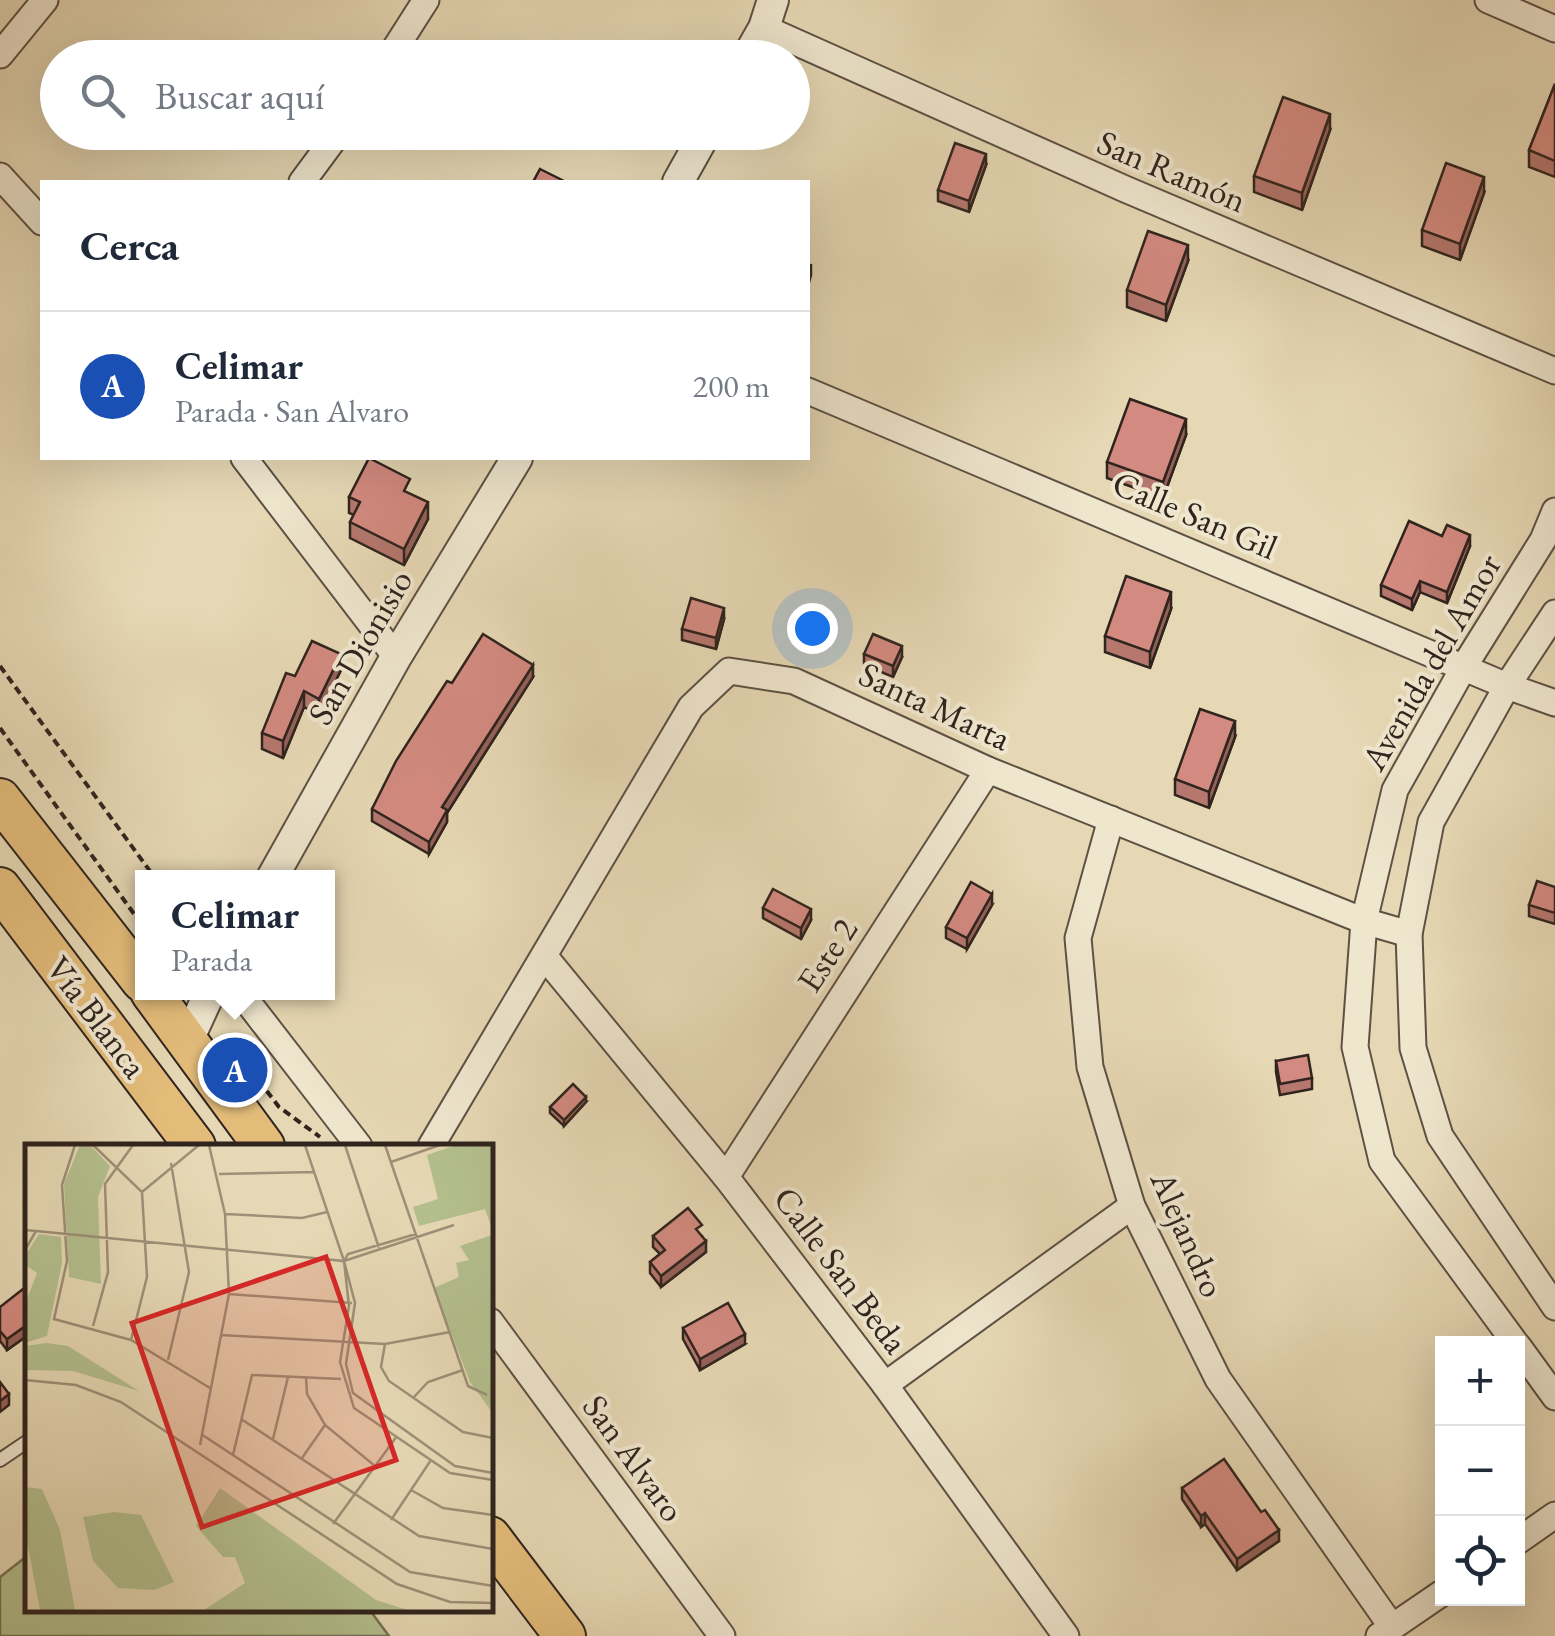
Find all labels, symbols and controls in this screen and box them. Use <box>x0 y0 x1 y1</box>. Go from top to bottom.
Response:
search box <box>40 40 810 150</box>
icon: search <box>75 68 130 123</box>
text: Buscar aquí <box>155 71 324 120</box>
street label: San Ramón <box>1091 119 1254 222</box>
text: Cerca <box>80 218 179 273</box>
text: Celimar <box>175 341 303 390</box>
text: A <box>101 365 124 407</box>
text: 200 m <box>693 365 770 407</box>
text: Parada · San Alvaro <box>175 390 409 432</box>
street label: Calle San Gil <box>1106 460 1284 569</box>
street label: Avenida del Amor <box>1350 545 1511 779</box>
street label: San Dionisio <box>297 561 422 733</box>
your location <box>787 603 838 654</box>
street label: Santa Marta <box>852 651 1018 760</box>
popup <box>135 870 335 1000</box>
text: Celimar <box>171 890 299 939</box>
street label: Este 2 <box>786 909 867 1000</box>
text: Parada <box>171 939 252 981</box>
street label: Vía Blanca <box>37 947 158 1087</box>
pin: A <box>202 1032 268 1108</box>
inset map <box>25 1144 492 1611</box>
street label: Alejandro <box>1140 1163 1236 1304</box>
street label: Calle San Beda <box>764 1177 919 1362</box>
map controls <box>1435 1336 1525 1606</box>
button: + <box>1435 1336 1525 1426</box>
street label: San Alvaro <box>573 1385 696 1530</box>
button: − <box>1435 1426 1525 1516</box>
button: locate <box>1435 1516 1525 1606</box>

